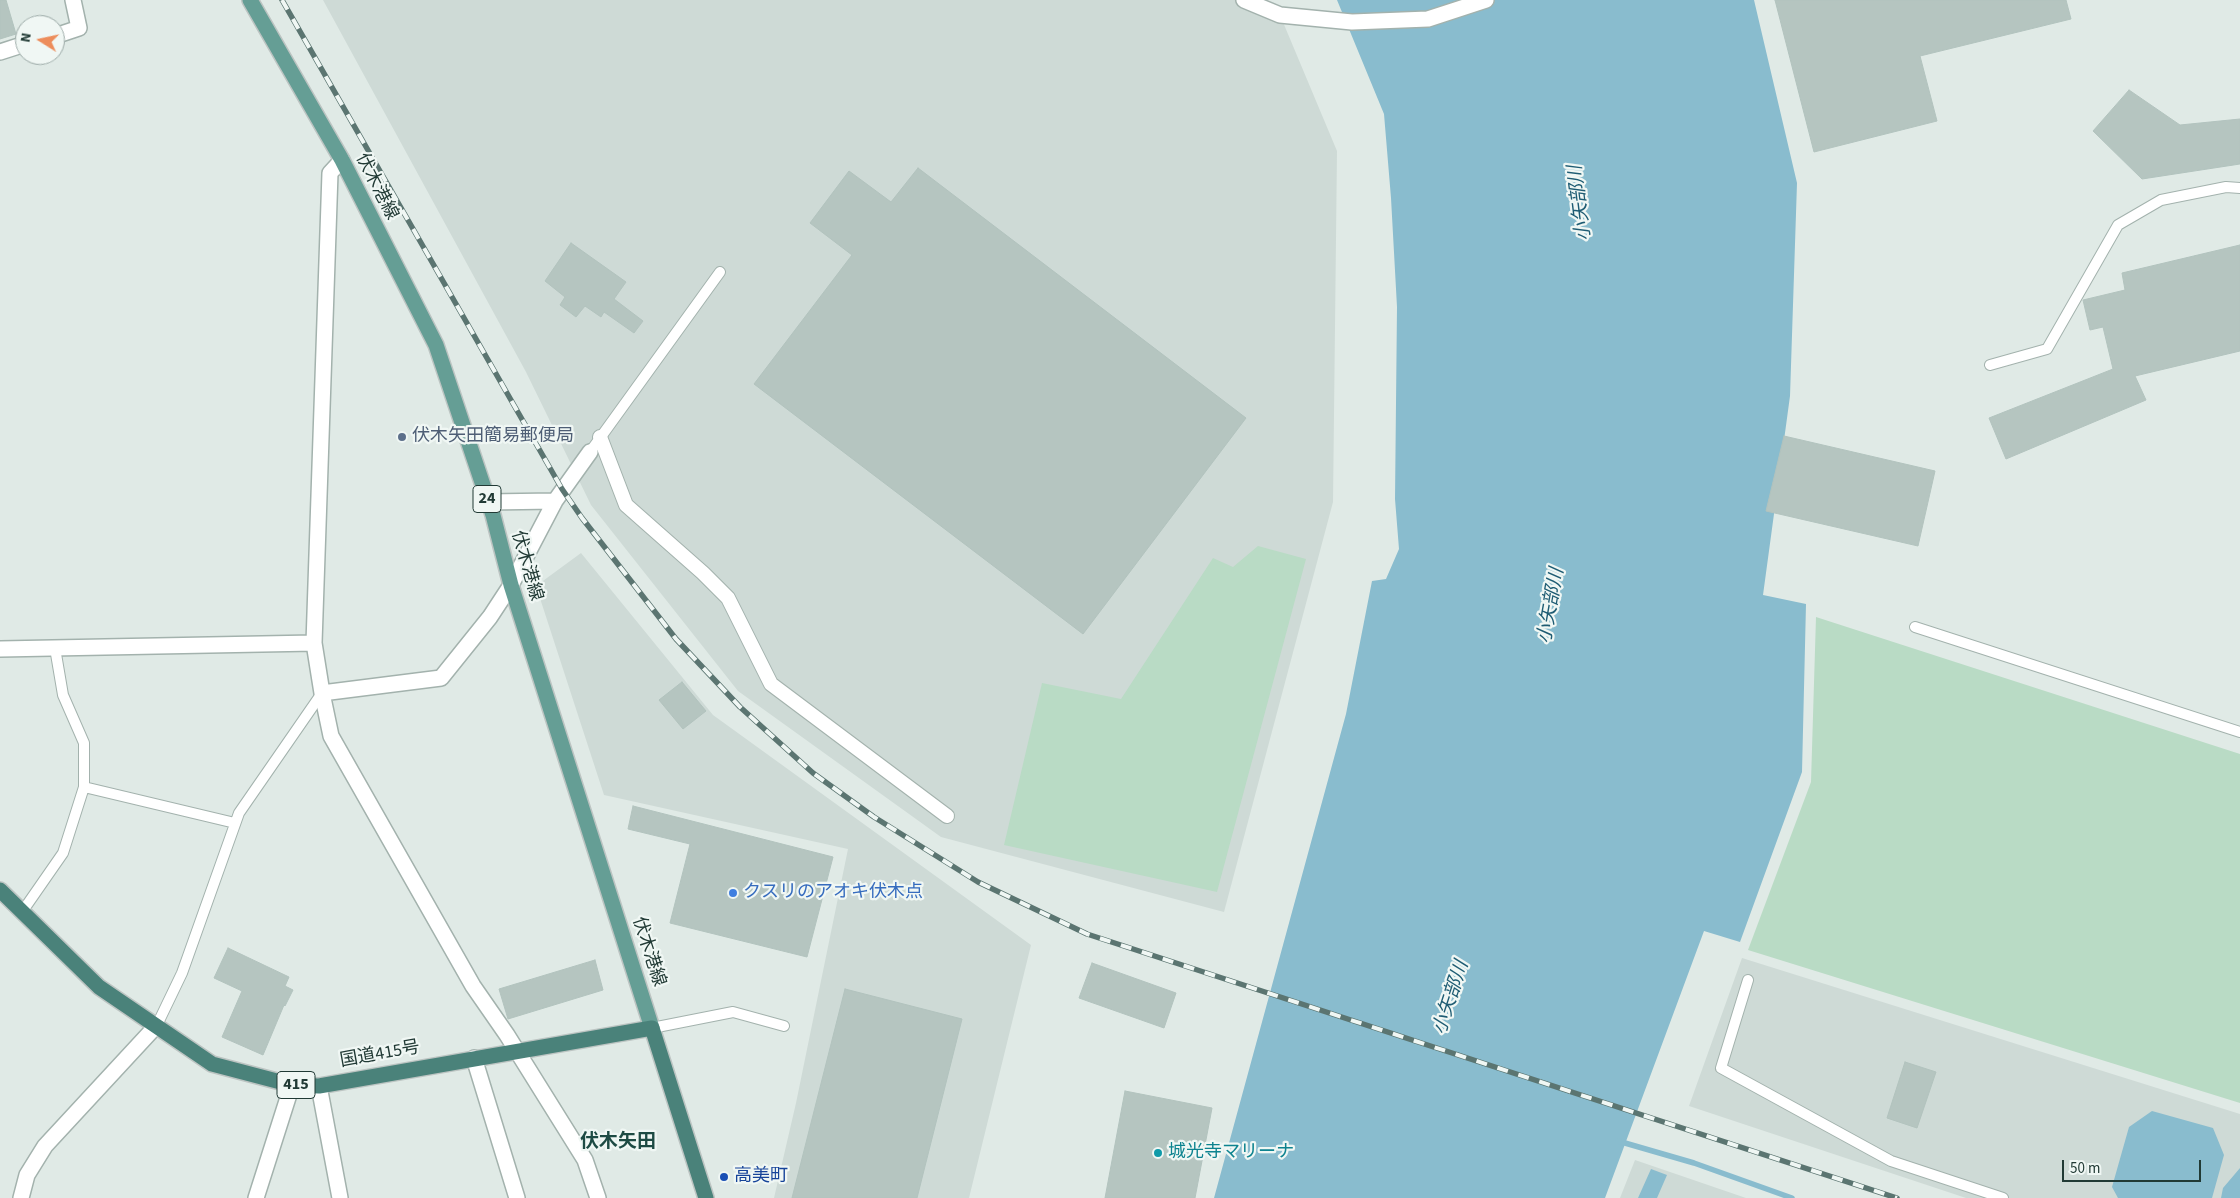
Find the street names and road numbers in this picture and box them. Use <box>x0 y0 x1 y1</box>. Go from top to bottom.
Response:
street label: 伏木港線 <box>350 150 402 224</box>
road number: 24 <box>473 486 501 512</box>
street label: 伏木港線 <box>506 528 546 604</box>
street label: 伏木港線 <box>627 914 669 990</box>
street label: 国道415号 <box>338 1037 422 1073</box>
road number: 415 <box>277 1072 315 1098</box>

